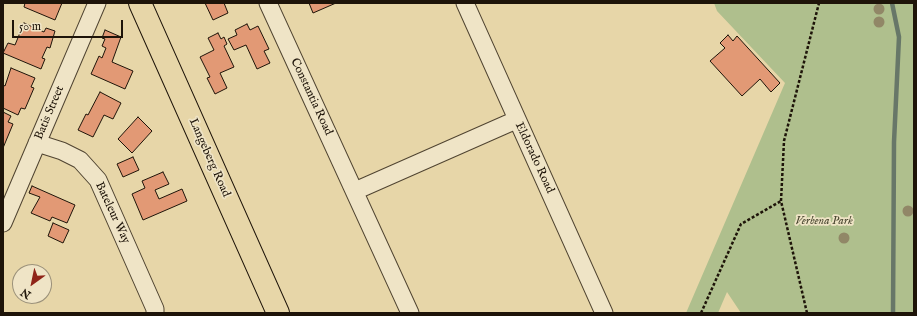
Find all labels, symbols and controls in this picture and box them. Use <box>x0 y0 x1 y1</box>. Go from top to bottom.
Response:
scale bar <box>14 12 125 38</box>
text: 50 m <box>19 19 41 34</box>
street label: Constantia Road <box>287 56 335 138</box>
street label: Batis Street <box>32 84 68 142</box>
street label: Langeberg Road <box>185 116 233 200</box>
street label: Eldorado Road <box>511 120 557 196</box>
street label: Bateleur Way <box>91 180 133 246</box>
park label: Verbena Park <box>795 215 853 229</box>
north arrow <box>12 264 52 304</box>
text: N <box>18 285 34 302</box>

